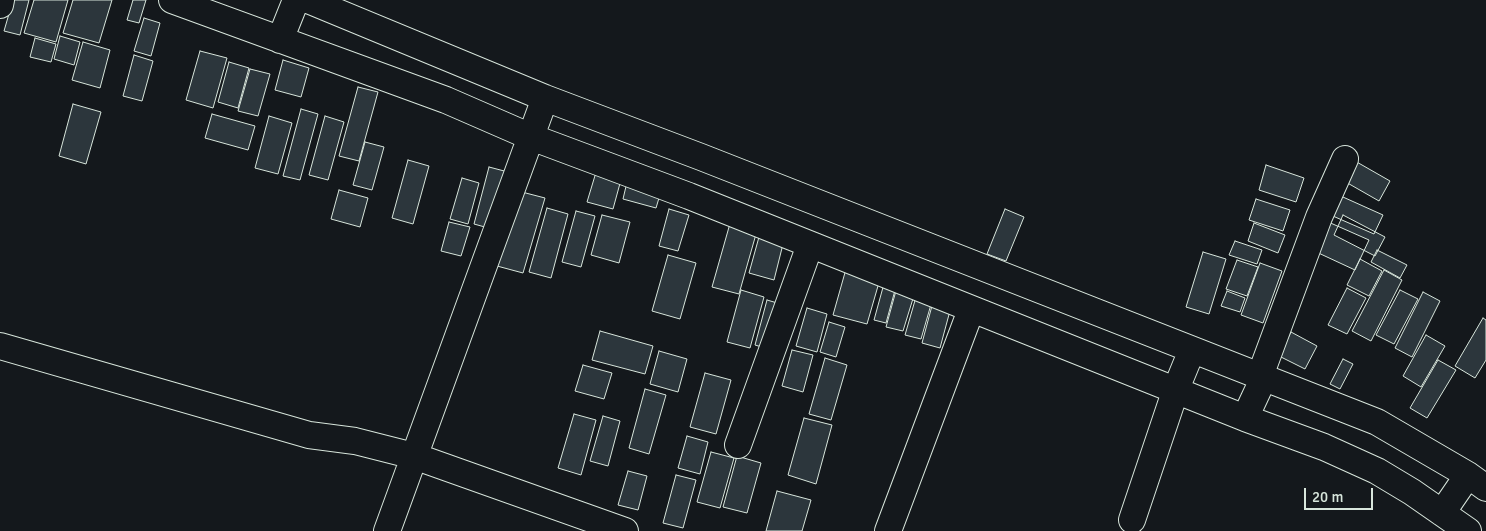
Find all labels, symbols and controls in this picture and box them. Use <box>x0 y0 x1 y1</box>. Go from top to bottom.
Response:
scale bar <box>1306 478 1375 510</box>
text: 20 m <box>1312 488 1343 506</box>

